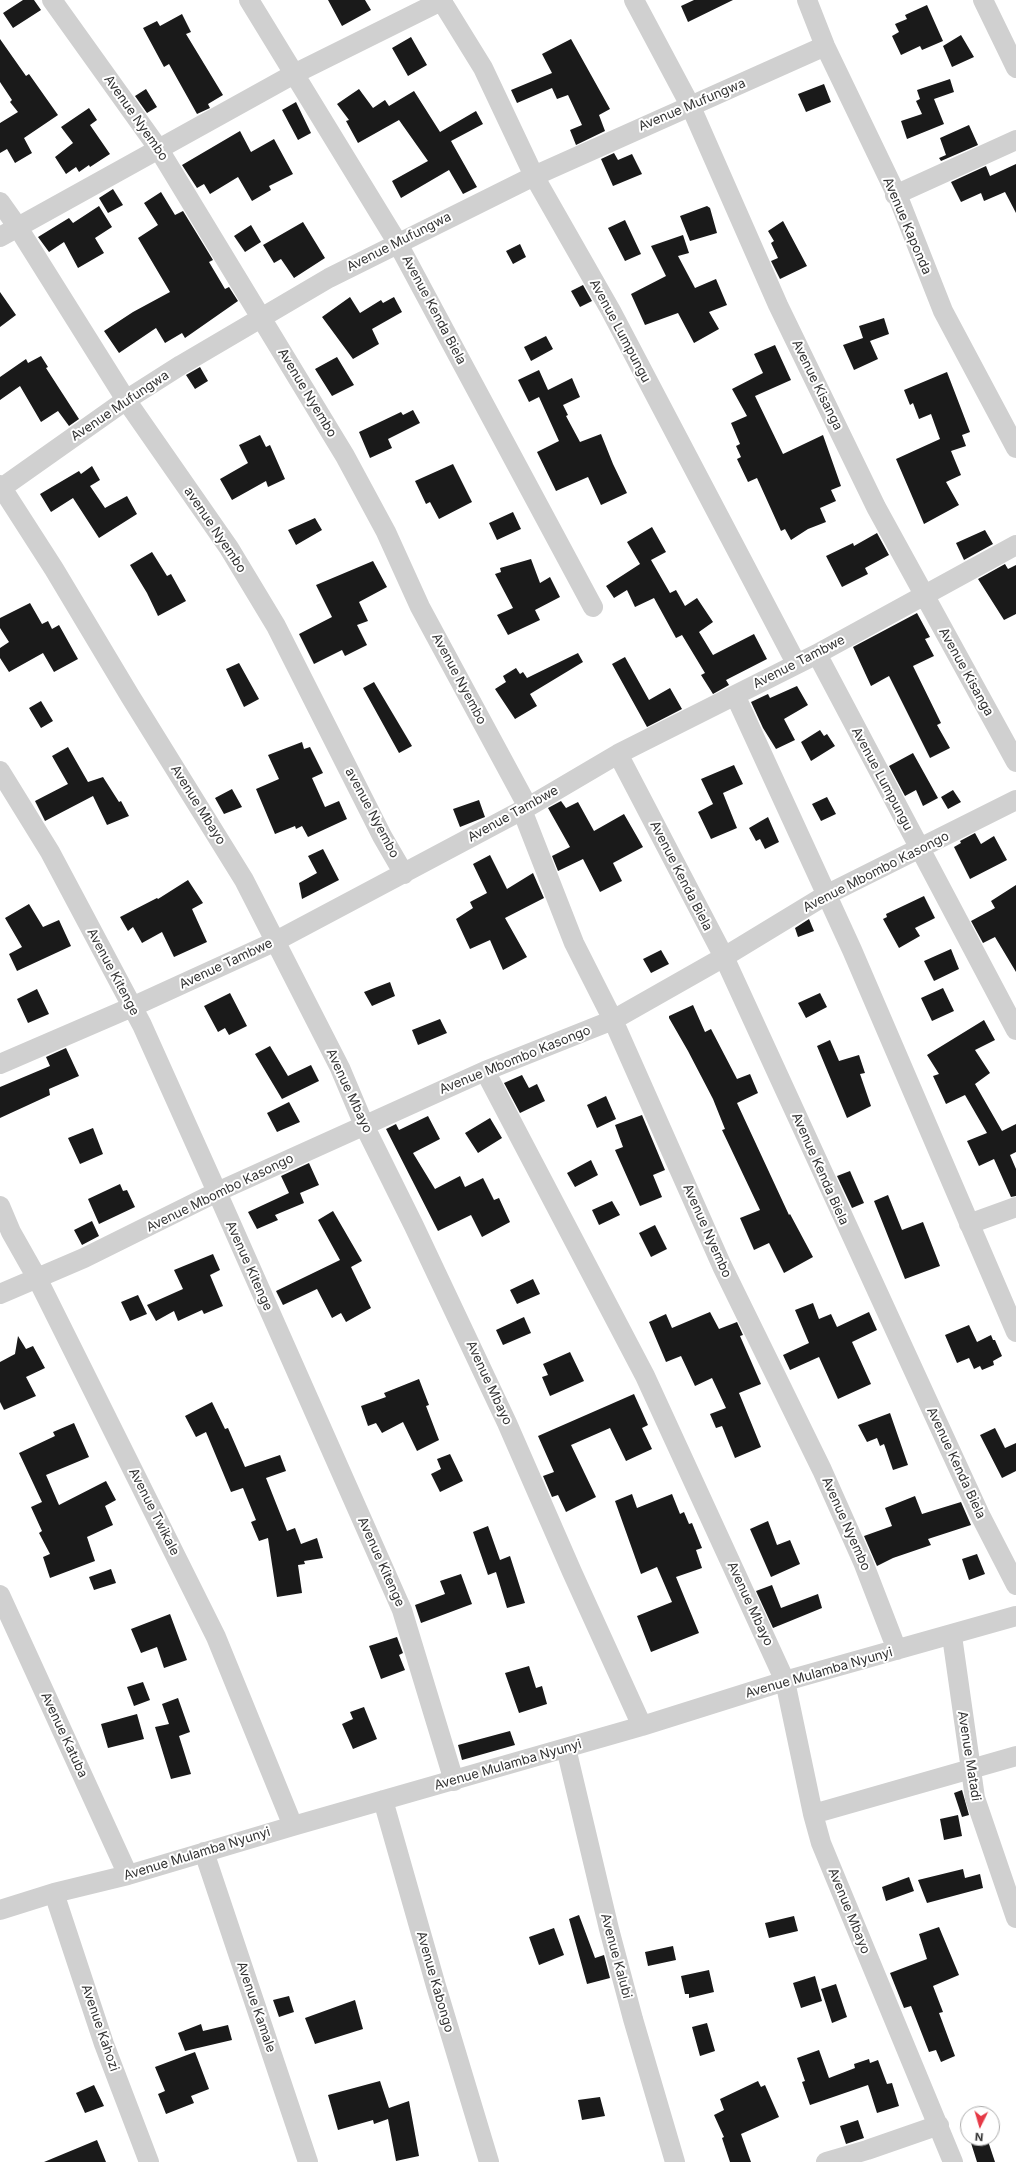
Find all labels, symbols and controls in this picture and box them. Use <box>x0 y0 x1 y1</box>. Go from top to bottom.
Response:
street label: Avenue Nyembo <box>101 72 171 164</box>
street label: Avenue Mufungwa <box>636 75 748 135</box>
street label: Avenue Kaponda <box>879 175 935 277</box>
street label: Avenue Mufungwa <box>344 209 454 275</box>
street label: Avenue Kenda Biela <box>399 253 469 367</box>
street label: Avenue Lumpungu <box>586 277 654 385</box>
street label: Avenue Kisanga <box>788 337 846 433</box>
street label: Avenue Nyembo <box>274 346 340 440</box>
street label: Avenue Mufungwa <box>68 367 172 445</box>
street label: avenue Nyembo <box>181 484 249 576</box>
street label: Avenue Kisanga <box>935 625 997 719</box>
street label: Avenue Nyembo <box>428 631 490 727</box>
street label: Avenue Tambwe <box>750 632 848 692</box>
street label: Avenue Lumpungu <box>848 725 916 833</box>
street label: Avenue Mbayo <box>167 762 229 848</box>
street label: avenue Nyembo <box>342 765 402 861</box>
street label: Avenue Tambwe <box>465 783 561 845</box>
street label: Avenue Kenda Biela <box>646 818 716 934</box>
street label: Avenue Mbombo Kasongo <box>800 828 952 916</box>
street label: Avenue Kitenge <box>83 926 143 1018</box>
street label: Avenue Tambwe <box>177 936 275 992</box>
street label: Avenue Mbombo Kasongo <box>437 1022 593 1098</box>
street label: Avenue Mbayo <box>323 1046 375 1136</box>
street label: Avenue Kenda Biela <box>788 1110 852 1228</box>
street label: Avenue Mbombo Kasongo <box>144 1151 296 1235</box>
street label: Avenue Nyembo <box>679 1182 735 1280</box>
street label: Avenue Kitenge <box>222 1219 276 1313</box>
street label: Avenue Mbayo <box>463 1338 515 1428</box>
street label: Avenue Kenda Biela <box>923 1405 989 1521</box>
street label: Avenue Twikale <box>125 1466 183 1558</box>
street label: Avenue Nyembo <box>818 1475 874 1573</box>
street label: Avenue Kitenge <box>354 1515 408 1609</box>
street label: Avenue Mbayo <box>724 1559 776 1649</box>
street label: Avenue Mulamba Nyunyi <box>744 1644 894 1702</box>
street label: Avenue Katuba <box>37 1690 91 1780</box>
street label: Avenue Matadi <box>954 1710 984 1802</box>
street label: Avenue Mulamba Nyunyi <box>433 1736 583 1794</box>
street label: Avenue Mulamba Nyunyi <box>122 1824 272 1884</box>
street label: Avenue Mbayo <box>825 1866 873 1956</box>
street label: Avenue Kalubi <box>597 1912 635 2000</box>
street label: Avenue Kabongo <box>413 1930 457 2034</box>
street label: Avenue Kamale <box>233 1960 279 2054</box>
street label: Avenue Kahozi <box>78 1982 122 2074</box>
north arrow <box>960 2106 1000 2146</box>
text: N <box>974 2130 984 2144</box>

